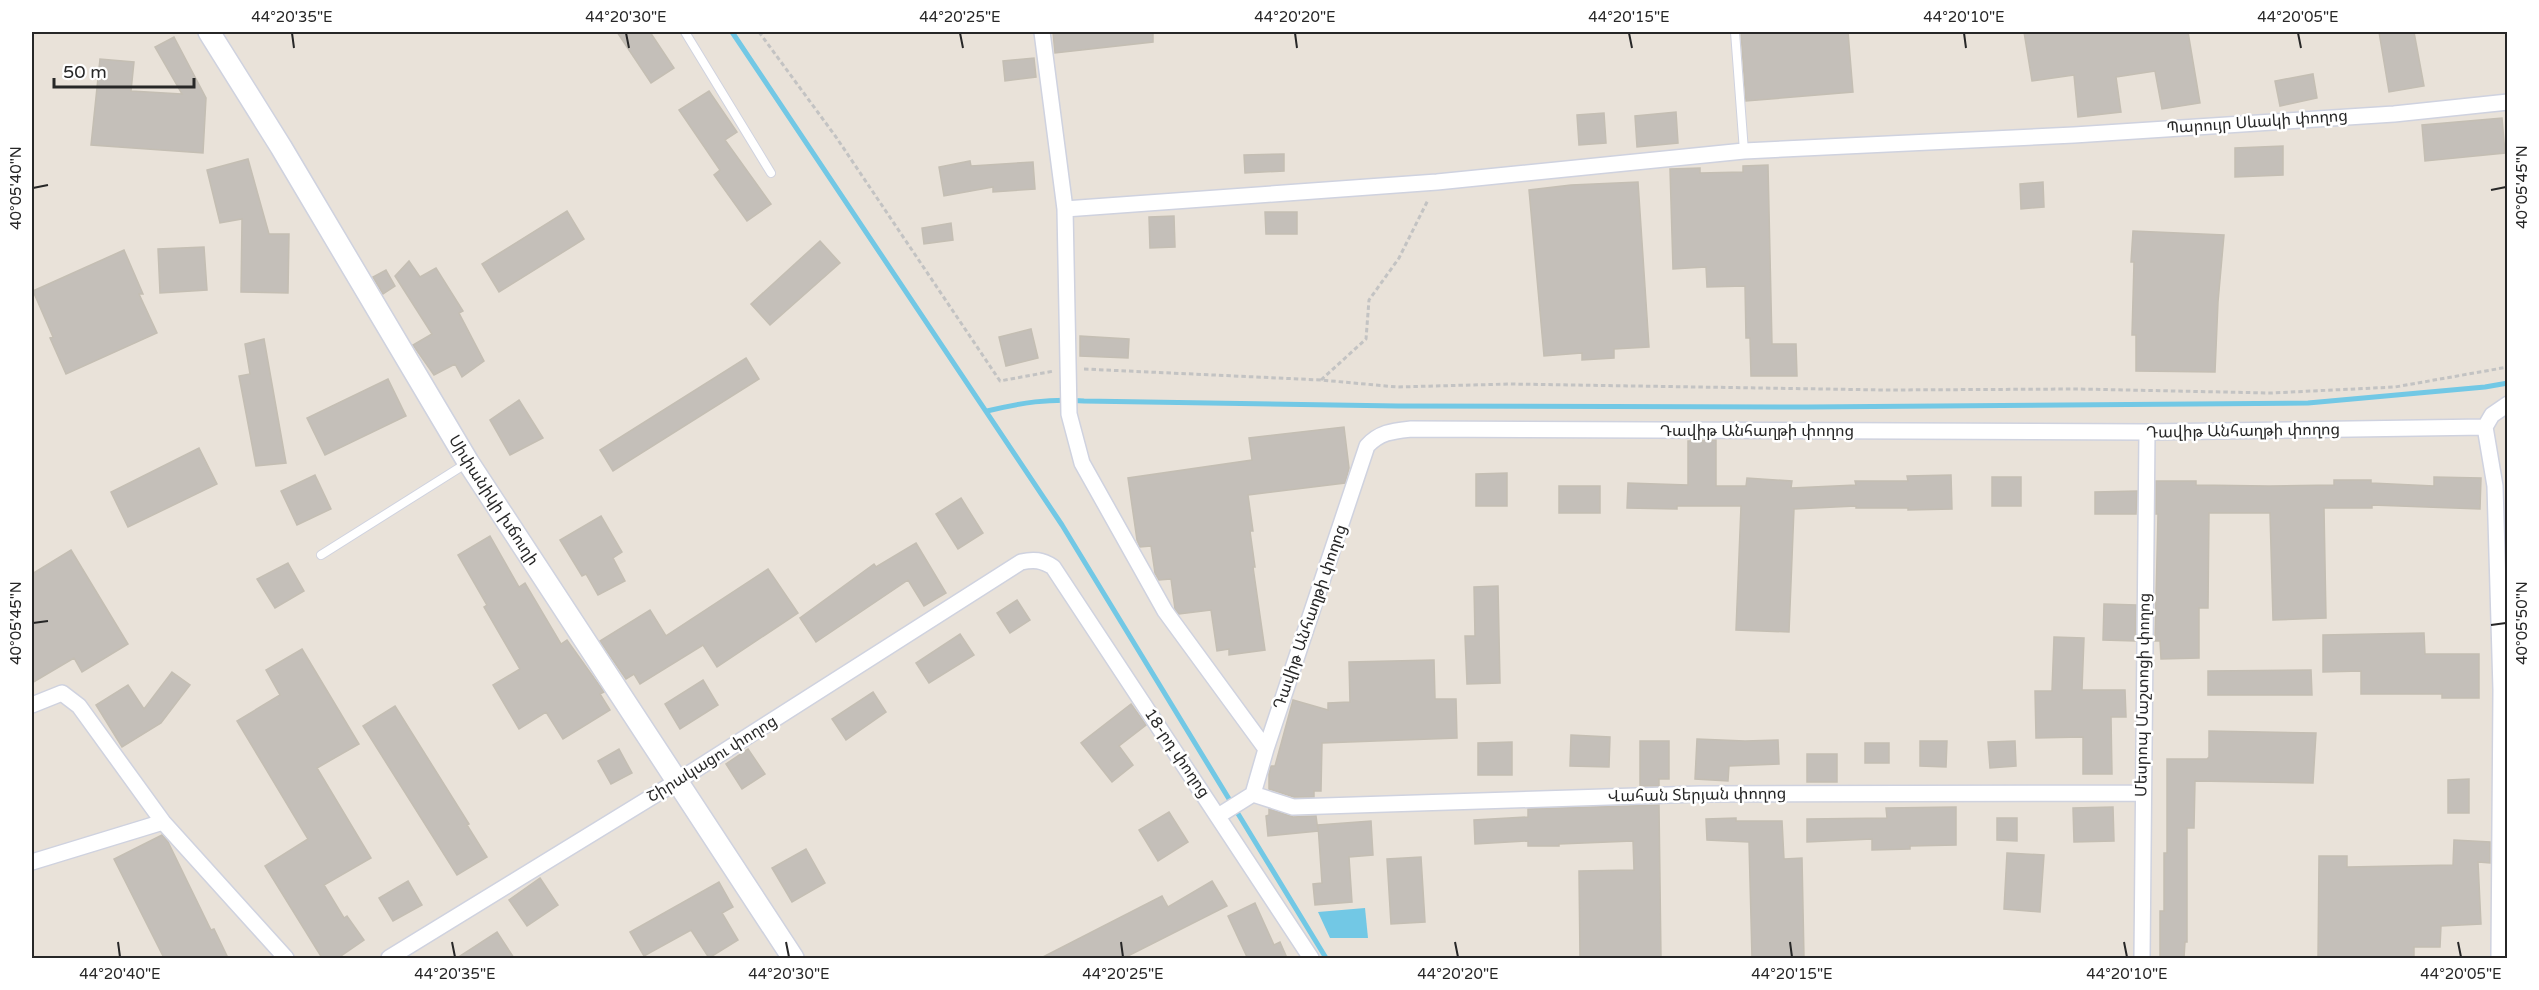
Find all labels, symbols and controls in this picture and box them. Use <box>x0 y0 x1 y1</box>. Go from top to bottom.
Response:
text: 44°20'35"E <box>251 8 333 26</box>
text: 44°20'30"E <box>585 8 667 26</box>
text: 44°20'25"E <box>919 8 1001 26</box>
text: 44°20'20"E <box>1254 8 1336 26</box>
text: 44°20'15"E <box>1588 8 1670 26</box>
text: 44°20'10"E <box>1923 8 2005 26</box>
text: 44°20'05"E <box>2257 8 2339 26</box>
scale bar <box>54 51 194 89</box>
text: 50 m <box>63 61 107 83</box>
street label: Պարույր Սևակի փողոց <box>2166 106 2348 138</box>
text: 40°05'45"N <box>2513 145 2531 229</box>
text: 40°05'40"N <box>7 146 25 230</box>
street label: Դավիթ Անհաղթի փողոց <box>2146 419 2340 443</box>
street label: Դավիթ Անհաղթի փողոց <box>1660 421 1854 441</box>
street label: Սիփանիկի խճուղի <box>444 431 543 569</box>
street label: Դավիթ Անհաղթի փողոց <box>1269 522 1351 712</box>
text: 40°05'45"N <box>7 581 25 665</box>
text: 40°05'50"N <box>2513 581 2531 665</box>
street label: Մեսրոպ Մաշտոցի փողոց <box>2131 593 2155 797</box>
street label: 18-րդ փողոց <box>1140 705 1214 801</box>
street label: Շիրակացու փողոց <box>643 711 781 807</box>
street label: Վահան Տերյան փողոց <box>1608 783 1786 807</box>
text: 44°20'40"E <box>79 965 161 983</box>
text: 44°20'35"E <box>414 965 496 983</box>
text: 44°20'30"E <box>748 965 830 983</box>
text: 44°20'25"E <box>1082 965 1164 983</box>
text: 44°20'20"E <box>1417 965 1499 983</box>
text: 44°20'15"E <box>1751 965 1833 983</box>
text: 44°20'10"E <box>2086 965 2168 983</box>
text: 44°20'05"E <box>2420 965 2502 983</box>

